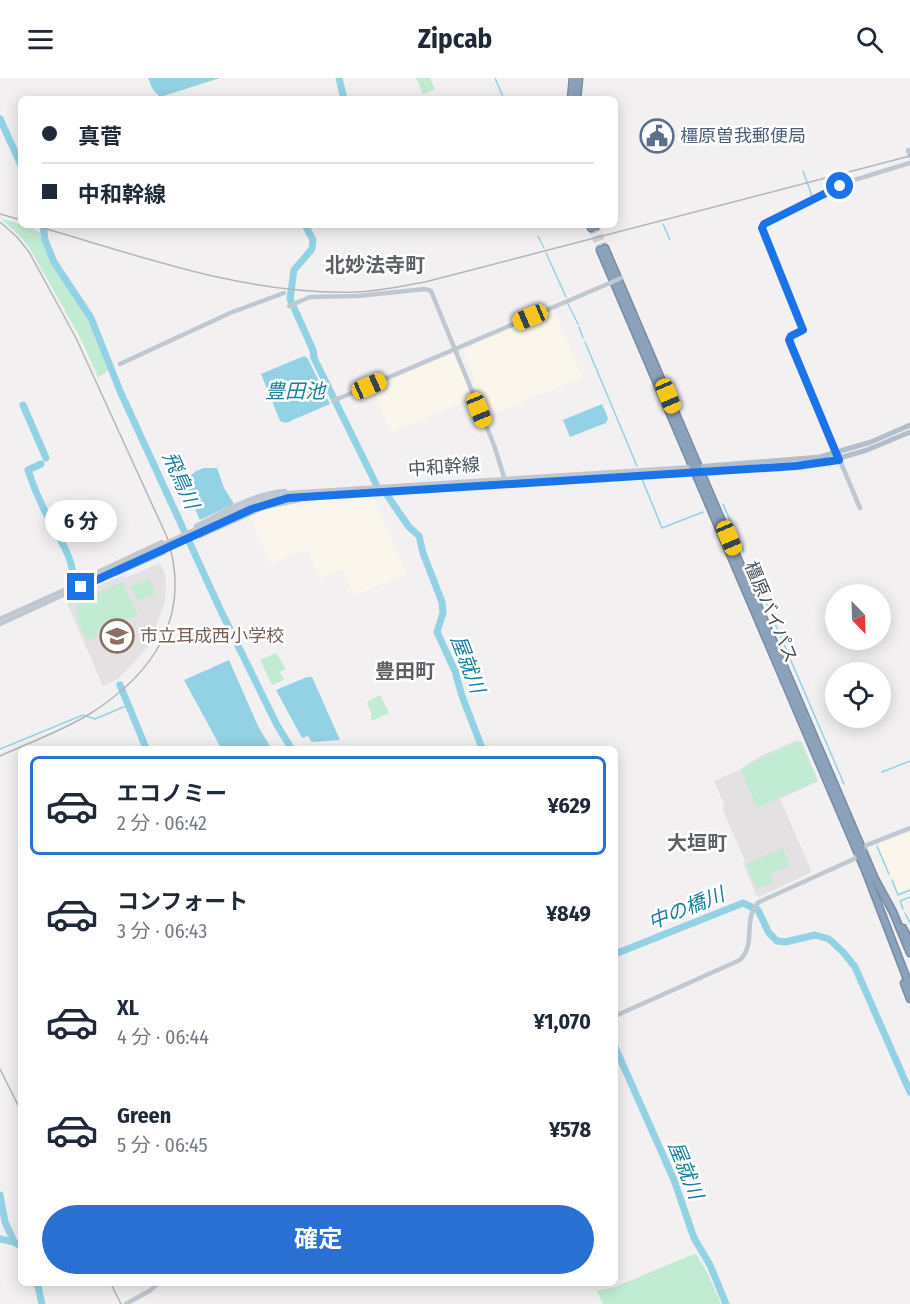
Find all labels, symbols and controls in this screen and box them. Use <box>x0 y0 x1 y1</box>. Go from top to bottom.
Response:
icon: menu <box>24 23 57 56</box>
text: Zipcab <box>418 23 492 55</box>
icon: search <box>853 23 886 56</box>
public building icon: 橿原曽我郵便局 <box>639 118 675 154</box>
text: 真菅 <box>78 123 122 150</box>
place label: 橿原曽我郵便局 <box>680 125 806 147</box>
route start <box>826 172 853 199</box>
text: 中和幹線 <box>78 181 166 208</box>
district label: 北妙法寺町 <box>325 253 425 277</box>
car <box>510 302 550 332</box>
car <box>349 370 389 402</box>
car <box>653 376 683 416</box>
water label: 豊田池 <box>265 379 327 403</box>
car <box>464 390 494 430</box>
water label: 飛鳥川 <box>158 448 205 514</box>
street label: 中和幹線 <box>407 454 481 480</box>
callout: 6 分 <box>45 500 117 542</box>
text: 6 分 <box>64 509 98 533</box>
car <box>714 518 744 558</box>
street label: 橿原バイパス <box>740 558 802 666</box>
route end <box>67 573 94 600</box>
north arrow <box>825 584 891 650</box>
map controls <box>825 584 891 728</box>
school or university icon: 市立耳成西小学校 <box>99 618 135 654</box>
place label: 市立耳成西小学校 <box>140 625 284 647</box>
water label: 屋就川 <box>446 632 491 698</box>
district label: 豊田町 <box>375 659 435 683</box>
button: locate <box>825 662 891 728</box>
icon: car <box>45 779 99 833</box>
text: エコノミー <box>117 780 227 807</box>
text: ¥629 <box>548 792 591 819</box>
text: 2 分 · 06:42 <box>117 811 207 835</box>
district label: 大垣町 <box>667 831 727 855</box>
water label: 中の橋川 <box>644 881 729 934</box>
icon: car <box>45 887 99 941</box>
text: コンフォート <box>117 888 248 915</box>
text: ¥849 <box>546 900 591 927</box>
text: 3 分 · 06:43 <box>117 919 207 943</box>
text: XL <box>117 994 139 1021</box>
icon: car <box>45 995 99 1049</box>
text: ¥1,070 <box>534 1008 591 1035</box>
text: 4 分 · 06:44 <box>117 1025 209 1049</box>
text: Green <box>117 1102 171 1129</box>
icon: car <box>45 1103 99 1157</box>
text: ¥578 <box>549 1116 591 1143</box>
text: 5 分 · 06:45 <box>117 1133 208 1157</box>
water label: 屋就川 <box>664 1138 709 1204</box>
button: 確定 <box>42 1205 594 1274</box>

